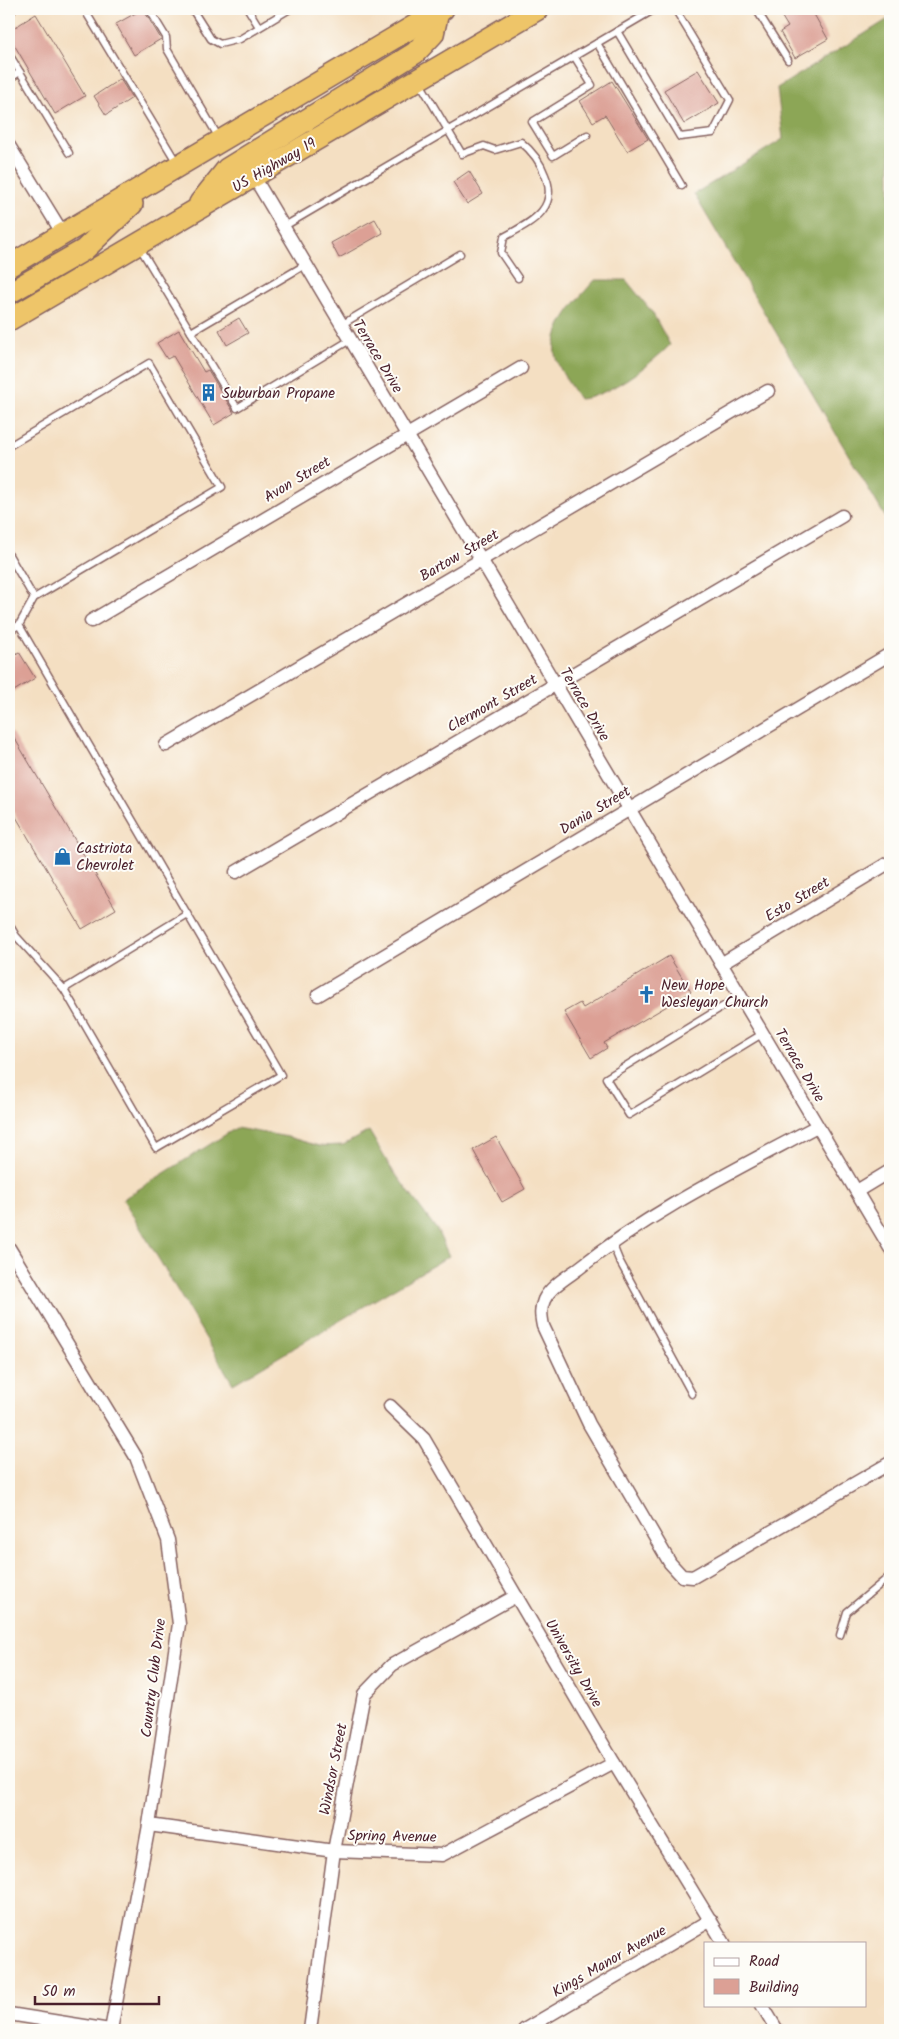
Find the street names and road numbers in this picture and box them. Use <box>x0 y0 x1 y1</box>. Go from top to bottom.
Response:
street label: US Highway 19 <box>228 132 322 200</box>
street label: Terrace Drive <box>346 315 409 398</box>
street label: Avon Street <box>259 450 336 509</box>
street label: Bartow Street <box>415 523 504 588</box>
street label: Terrace Drive <box>553 663 616 746</box>
street label: Clermont Street <box>443 668 542 740</box>
street label: Dania Street <box>555 780 636 842</box>
street label: Esto Street <box>761 871 835 929</box>
street label: Terrace Drive <box>768 1024 831 1107</box>
street label: University Drive <box>538 1615 608 1712</box>
street label: Country Club Drive <box>135 1617 173 1739</box>
street label: Windsor Street <box>313 1721 355 1817</box>
street label: Spring Avenue <box>347 1824 437 1850</box>
street label: Kings Manor Avenue <box>548 1919 671 2004</box>

